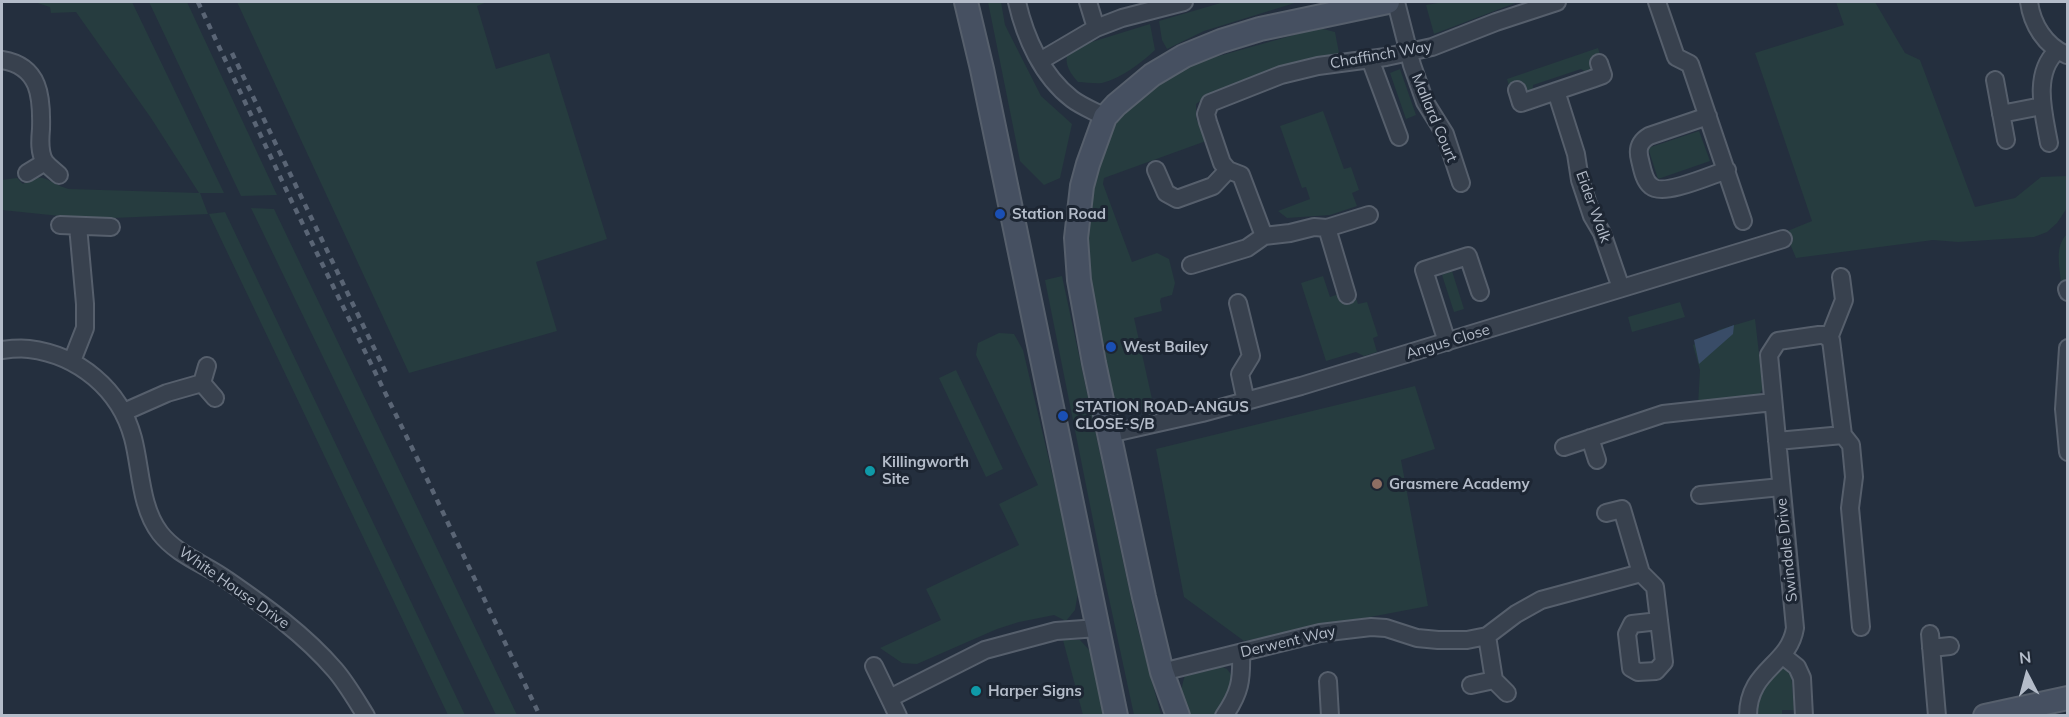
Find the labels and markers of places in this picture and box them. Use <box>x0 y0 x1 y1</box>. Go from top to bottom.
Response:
place label: Station Road <box>1012 205 1106 223</box>
marker: Station Road <box>993 207 1007 221</box>
place label: West Bailey <box>1123 338 1208 356</box>
marker: West Bailey <box>1104 340 1118 354</box>
place label: STATION ROAD-ANGUS CLOSE-S/B <box>1075 398 1249 433</box>
marker: STATION ROAD-ANGUS CLOSE-S/B <box>1056 409 1070 423</box>
place label: Killingworth Site <box>882 453 969 488</box>
marker: Killingworth Site <box>863 464 877 478</box>
place label: Grasmere Academy <box>1389 475 1530 493</box>
marker: Grasmere Academy <box>1370 477 1384 491</box>
place label: Harper Signs <box>988 682 1082 700</box>
marker: Harper Signs <box>969 684 983 698</box>

